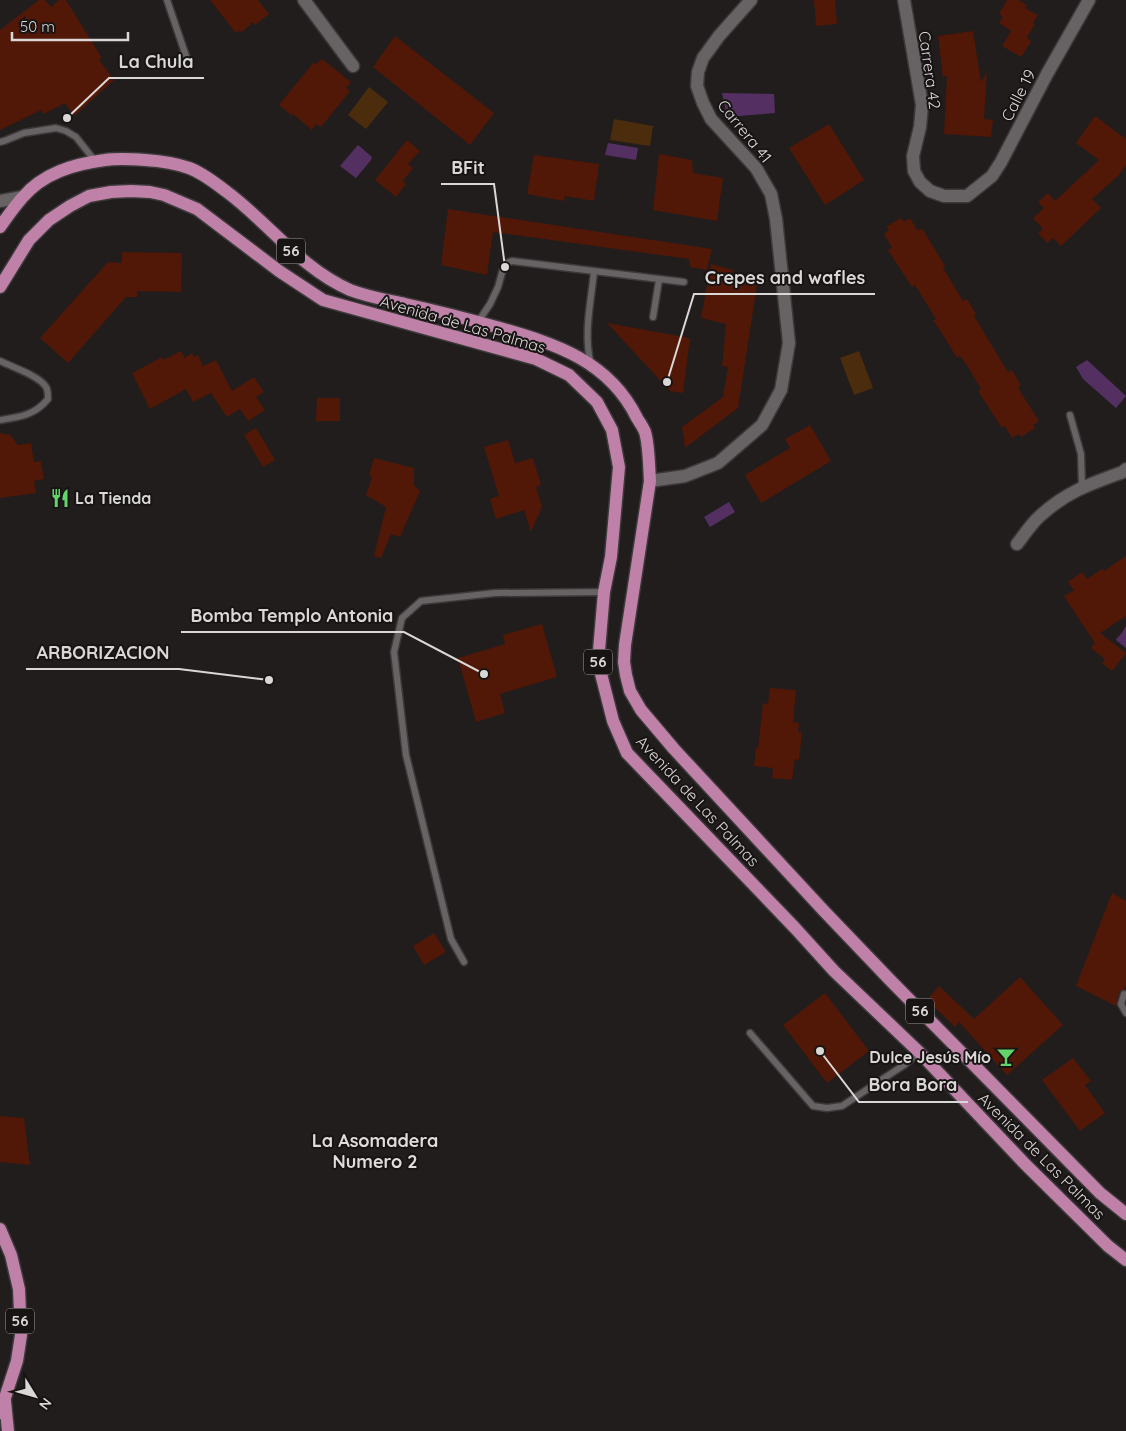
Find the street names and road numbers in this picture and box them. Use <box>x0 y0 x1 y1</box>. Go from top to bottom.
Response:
street label: Carrera 42 <box>915 30 945 110</box>
street label: Calle 19 <box>996 66 1040 124</box>
street label: Carrera 41 <box>713 95 777 167</box>
road number: 56 <box>277 238 305 264</box>
street label: Avenida de Las Palmas <box>378 291 548 357</box>
road number: 56 <box>584 650 612 674</box>
street label: Avenida de Las Palmas <box>632 731 764 871</box>
road number: 56 <box>906 998 934 1024</box>
street label: Avenida de Las Palmas <box>974 1088 1110 1224</box>
road number: 56 <box>6 1308 34 1334</box>

